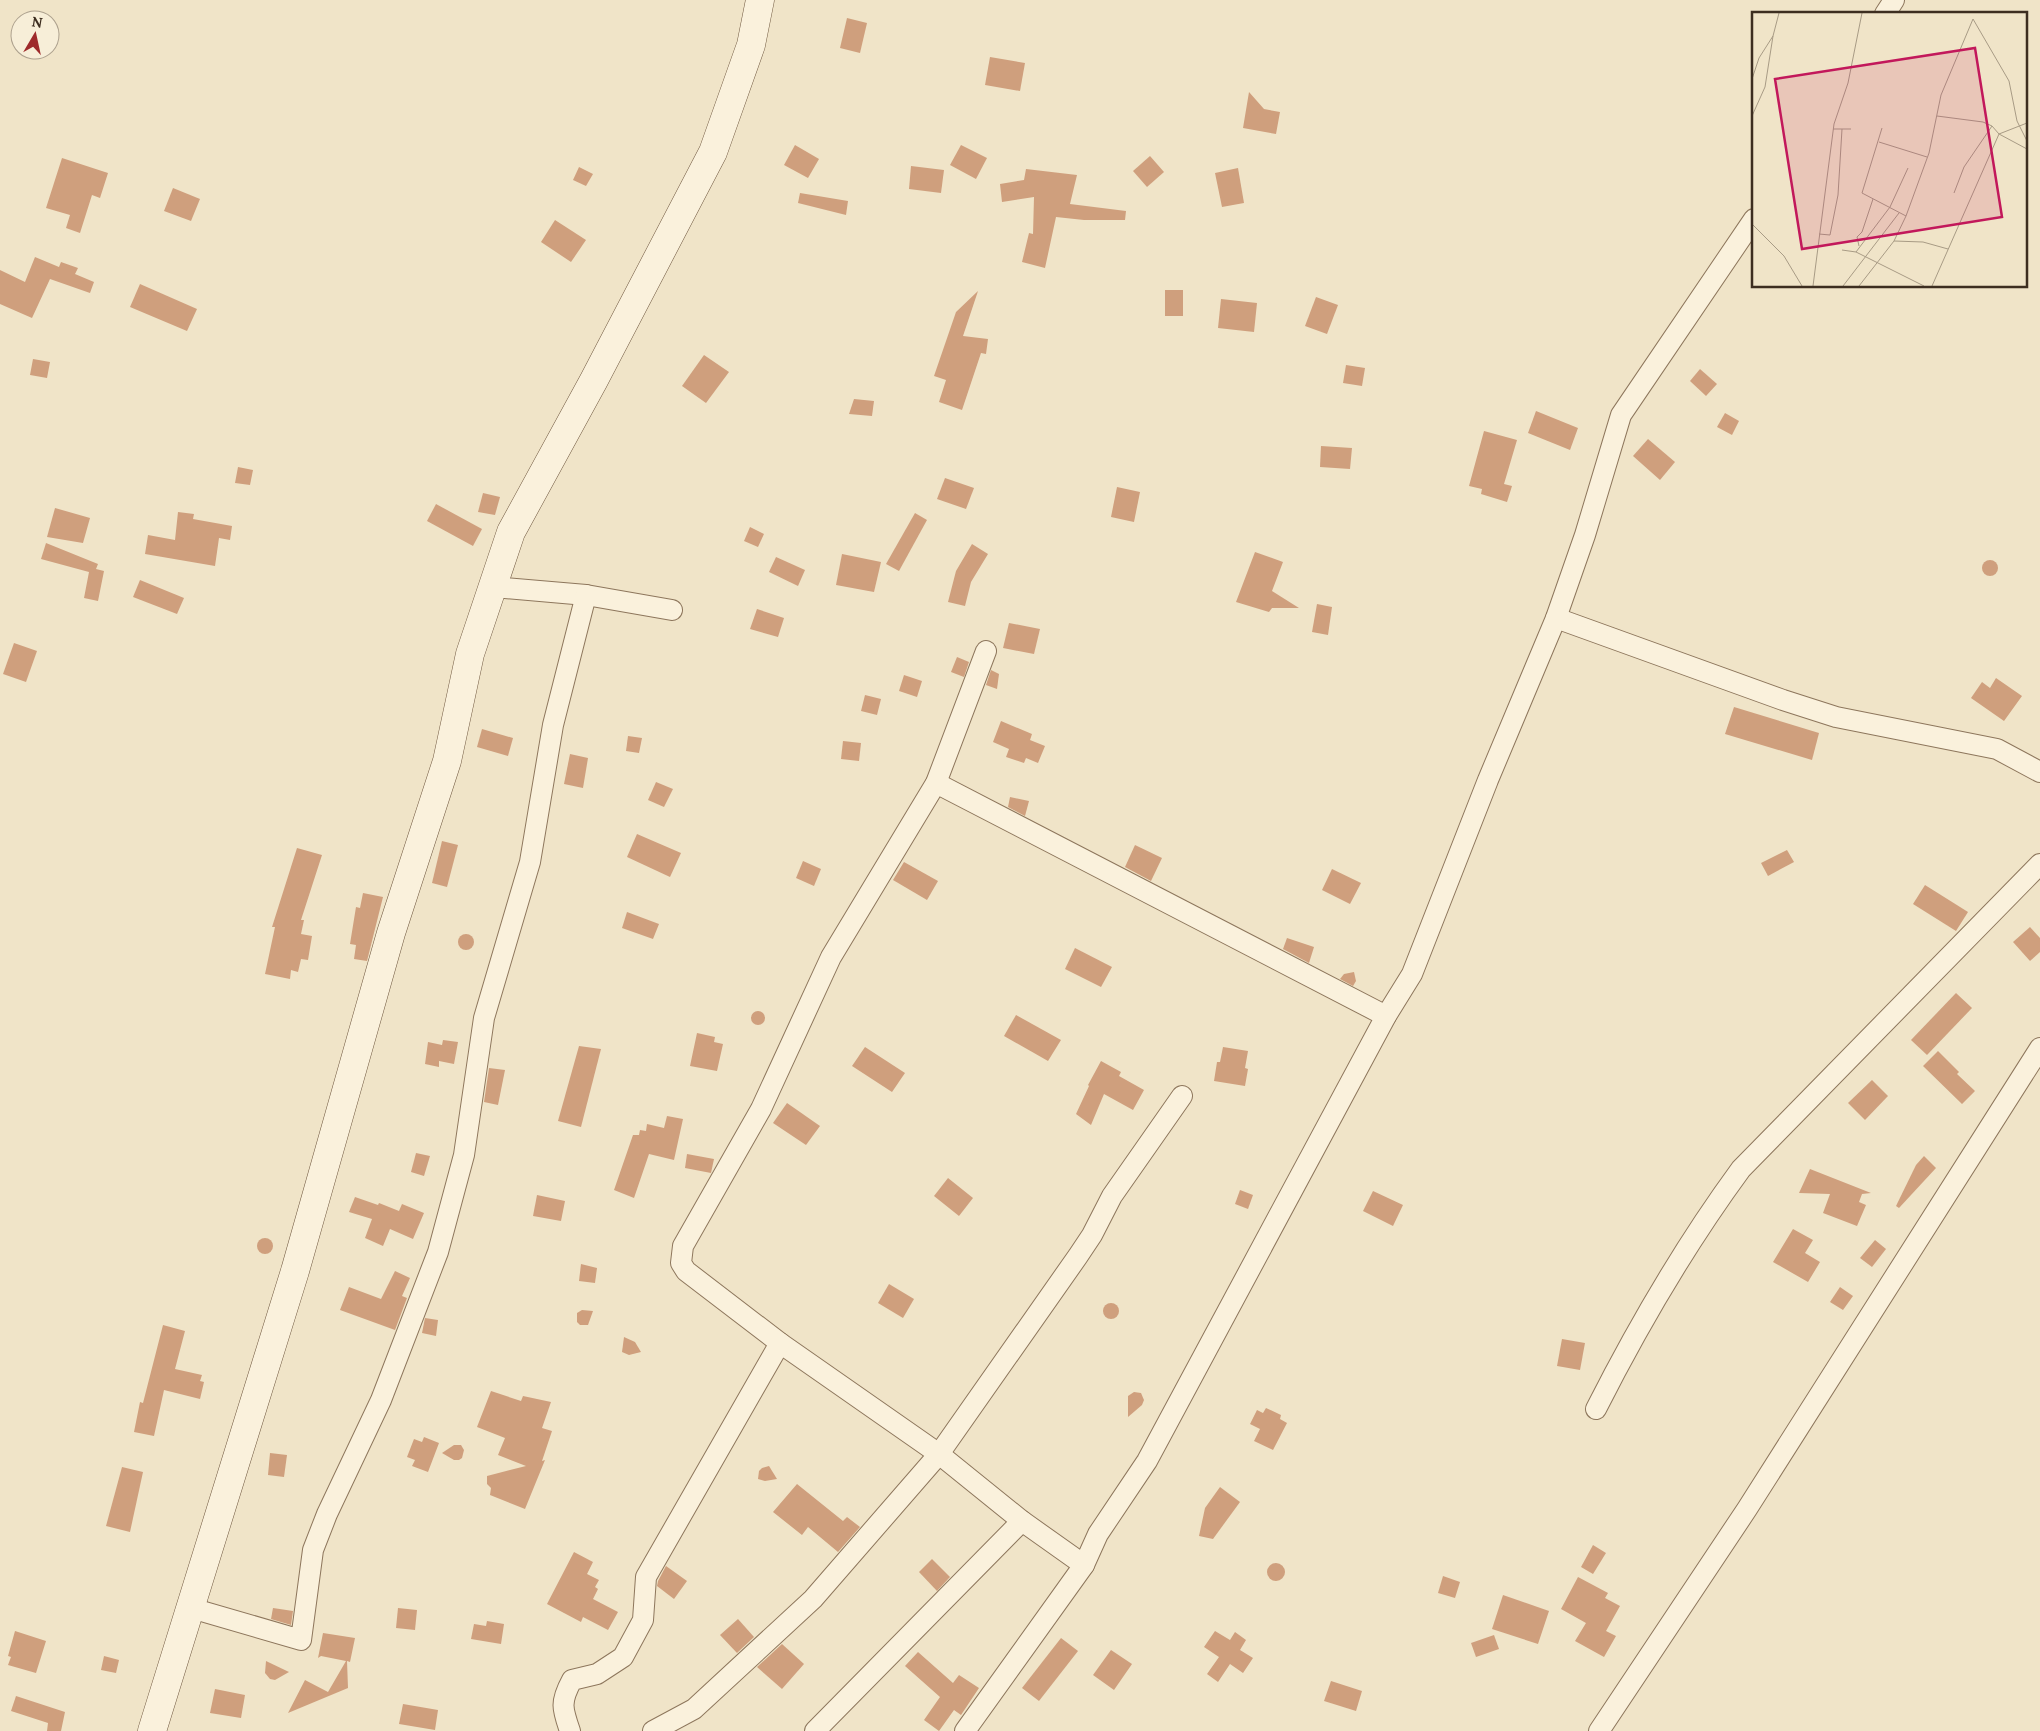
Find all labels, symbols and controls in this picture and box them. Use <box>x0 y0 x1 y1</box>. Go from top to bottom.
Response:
north arrow <box>10 10 60 60</box>
text: N <box>30 12 44 32</box>
inset map <box>1752 12 2028 288</box>

